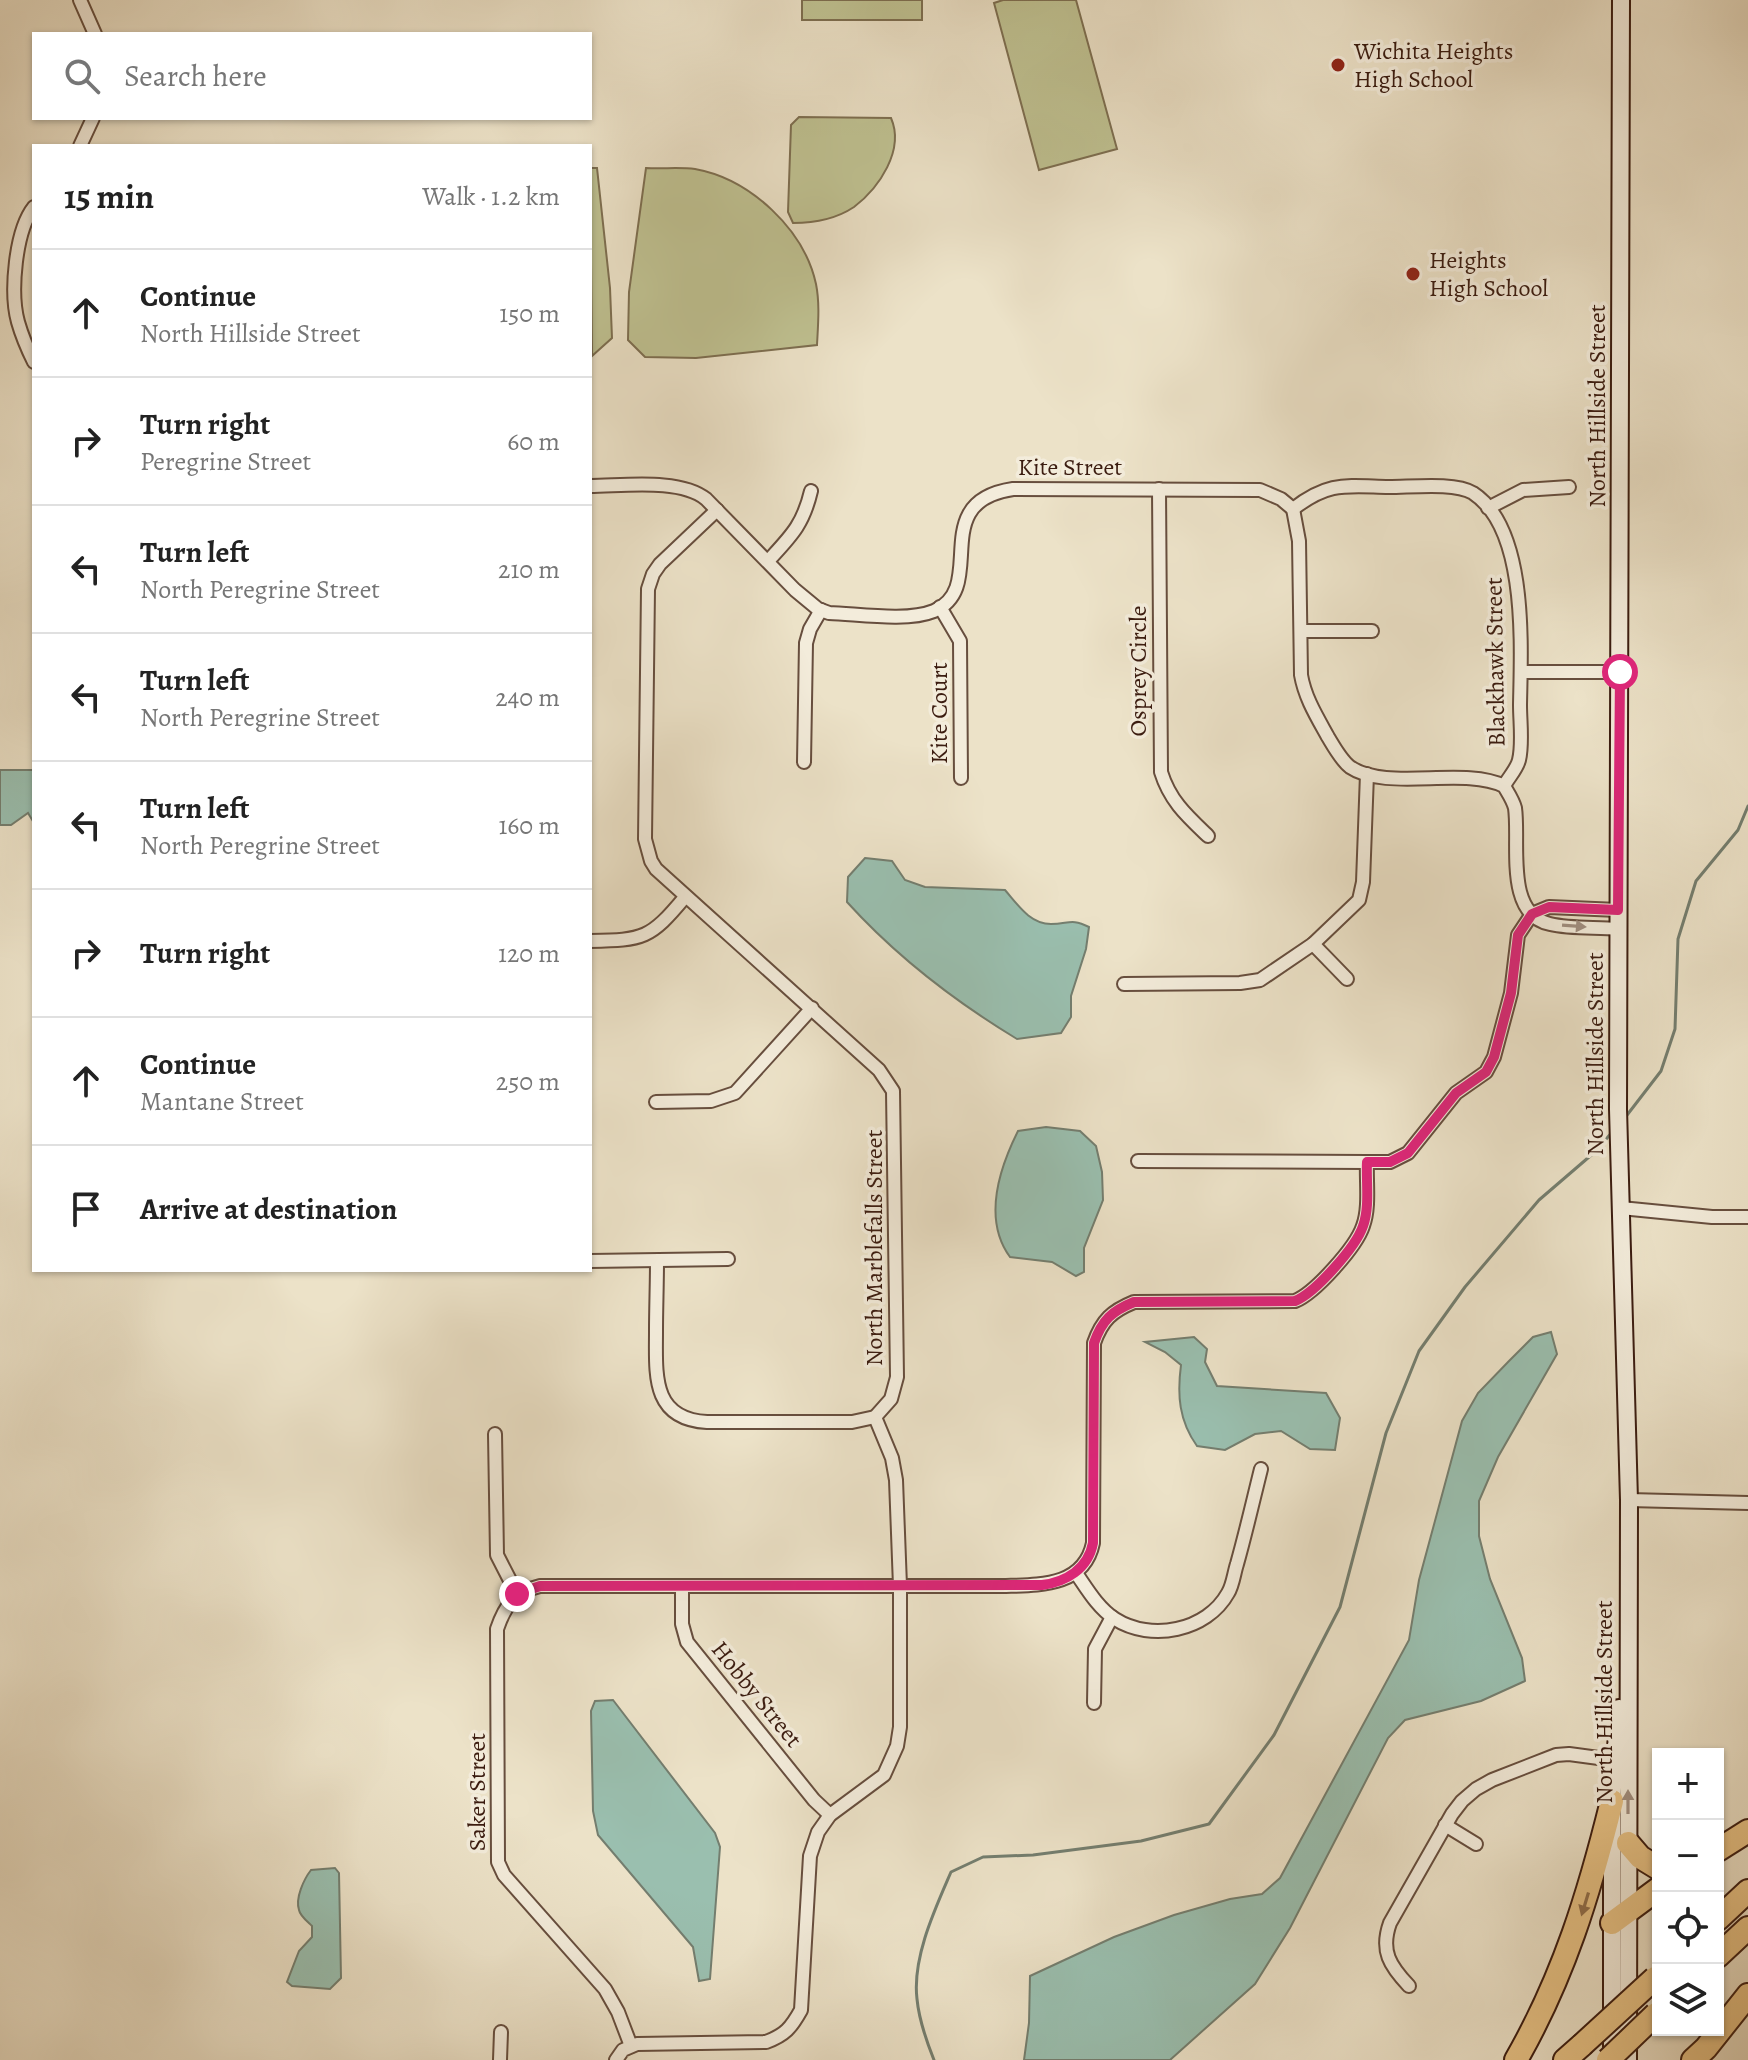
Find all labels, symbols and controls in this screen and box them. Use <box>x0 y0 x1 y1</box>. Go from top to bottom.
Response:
search box <box>32 32 592 120</box>
place label: Wichita Heights High School <box>1353 35 1513 95</box>
icon: search <box>60 54 104 98</box>
text: Search here <box>124 56 267 96</box>
marker: Wichita Heights High School <box>1329 56 1347 74</box>
text: 15 min <box>64 173 154 220</box>
text: Walk · 1.2 km <box>422 179 560 214</box>
place label: Heights High School <box>1429 244 1548 304</box>
marker: Heights High School <box>1404 265 1422 283</box>
text: Continue <box>140 276 256 316</box>
icon: ahead <box>64 291 108 335</box>
text: 150 m <box>499 296 560 331</box>
street label: North Hillside Street <box>1581 304 1613 508</box>
text: North Hillside Street <box>140 316 361 351</box>
text: Turn right <box>140 404 270 444</box>
icon: right <box>64 419 108 463</box>
text: 60 m <box>507 424 560 459</box>
text: Peregrine Street <box>140 444 311 479</box>
street label: Kite Street <box>1018 451 1122 483</box>
text: Turn left <box>140 532 249 572</box>
icon: left <box>64 547 108 591</box>
text: 210 m <box>498 552 560 587</box>
text: North Peregrine Street <box>140 572 380 607</box>
street label: Blackhawk Street <box>1478 577 1512 747</box>
street label: Osprey Circle <box>1122 605 1154 737</box>
route start <box>1602 654 1638 690</box>
text: Turn left <box>140 660 249 700</box>
street label: Kite Court <box>923 662 955 764</box>
icon: left <box>64 675 108 719</box>
text: 240 m <box>495 680 560 715</box>
text: North Peregrine Street <box>140 700 380 735</box>
text: Turn left <box>140 788 249 828</box>
icon: left <box>64 803 108 847</box>
text: 160 m <box>498 808 560 843</box>
text: North Peregrine Street <box>140 828 380 863</box>
one-way arrow <box>1562 920 1587 933</box>
icon: right <box>64 931 108 975</box>
text: Turn right <box>140 933 270 973</box>
text: 120 m <box>498 936 560 971</box>
street label: North Hillside Street <box>1579 952 1611 1156</box>
text: Continue <box>140 1044 256 1084</box>
icon: ahead <box>64 1059 108 1103</box>
text: 250 m <box>496 1064 560 1099</box>
text: Mantane Street <box>140 1084 304 1119</box>
street label: North Marblefalls Street <box>858 1130 890 1366</box>
icon: arrive <box>64 1187 108 1231</box>
text: Arrive at destination <box>140 1189 397 1229</box>
route end <box>499 1576 535 1612</box>
street label: North Hillside Street <box>1588 1600 1620 1804</box>
street label: Hobby Street <box>704 1634 810 1754</box>
street label: Saker Street <box>461 1733 493 1851</box>
map controls <box>1652 1748 1724 2036</box>
button: + <box>1652 1748 1724 1820</box>
one-way arrow <box>1622 1789 1634 1814</box>
button: − <box>1652 1820 1724 1892</box>
one-way arrow <box>1579 1892 1591 1916</box>
button: locate <box>1652 1892 1724 1964</box>
button: layers <box>1652 1964 1724 2036</box>

